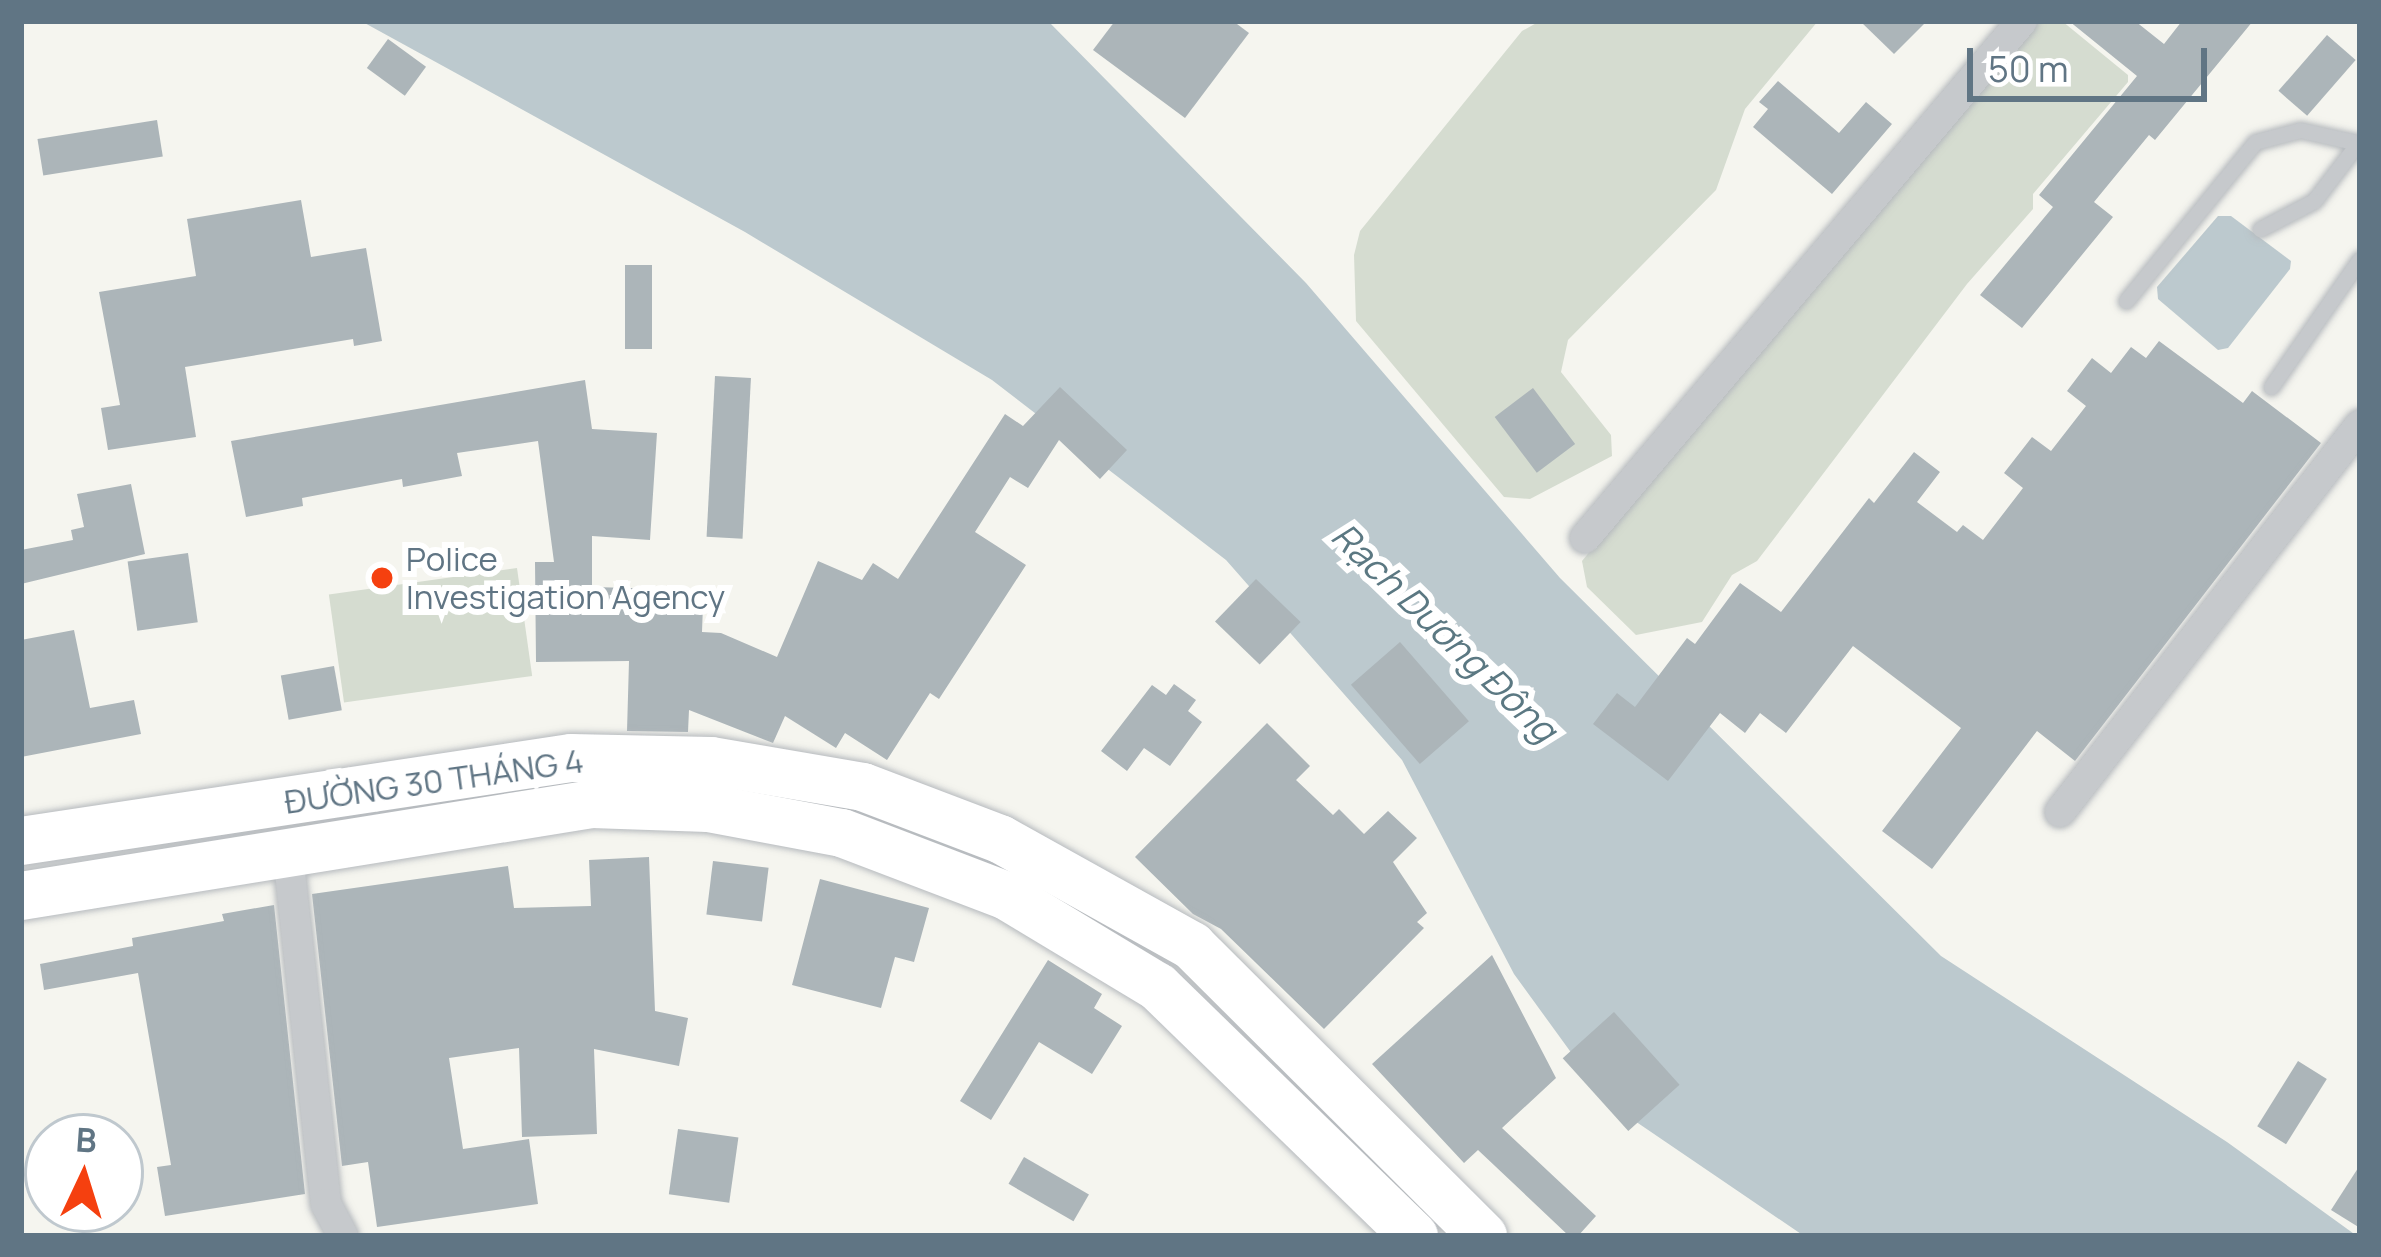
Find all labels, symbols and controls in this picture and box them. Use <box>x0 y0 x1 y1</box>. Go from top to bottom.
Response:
scale bar <box>1973 24 2213 98</box>
text: 50 m <box>1988 44 2068 93</box>
water label: Rạch Dương Đông <box>1324 514 1566 750</box>
place label: Police Investigation Agency <box>406 539 725 617</box>
marker: Police Investigation Agency <box>369 565 395 591</box>
street label: ĐƯỜNG 30 THÁNG 4 <box>282 740 586 822</box>
north arrow <box>24 1113 144 1233</box>
text: B <box>74 1116 98 1163</box>

